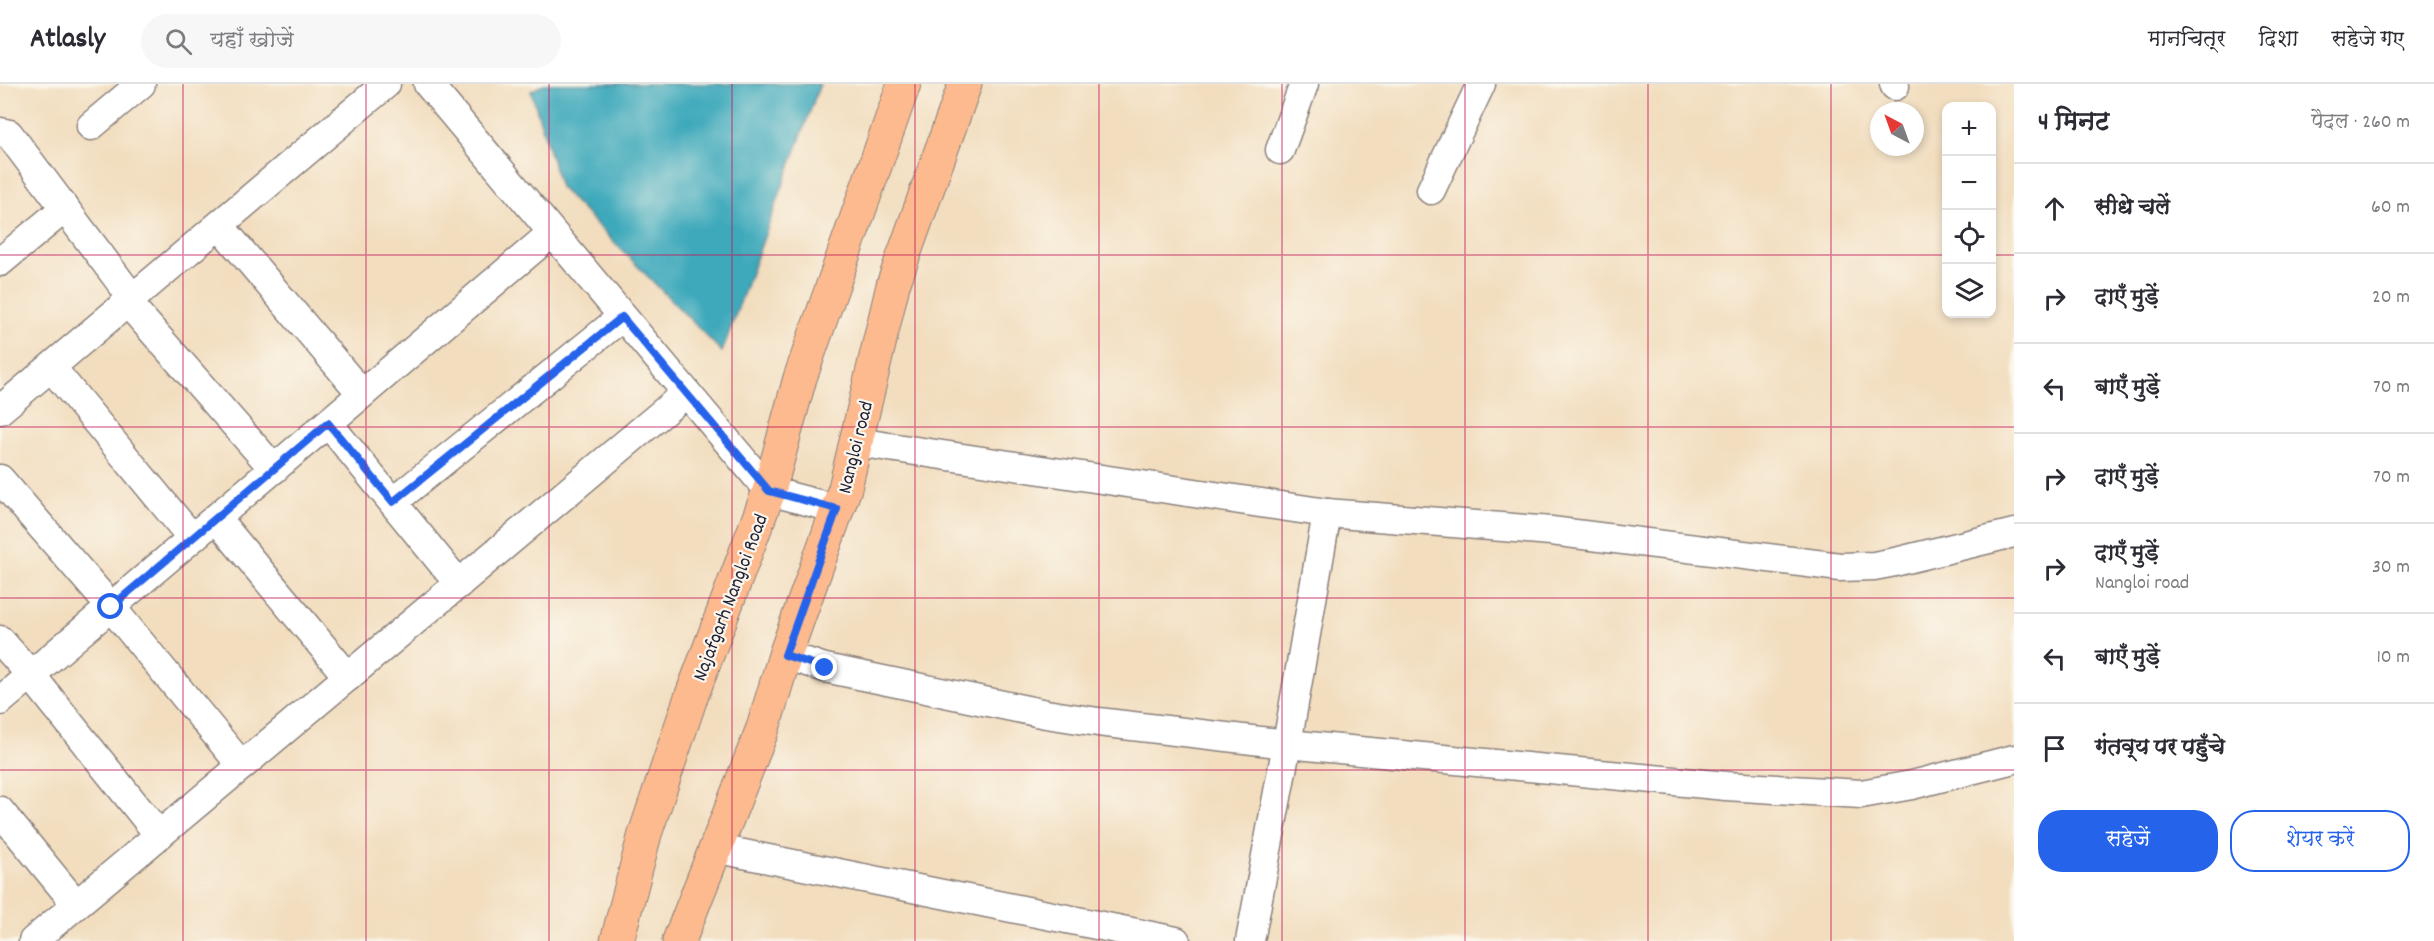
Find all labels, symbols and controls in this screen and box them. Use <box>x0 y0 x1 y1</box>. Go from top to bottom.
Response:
search box <box>141 14 561 68</box>
text: Atlasly <box>30 21 105 61</box>
icon: search <box>162 25 195 58</box>
text: यहाँ खोजें <box>210 26 294 57</box>
text: मानचित्र <box>2148 26 2225 56</box>
text: दिशा <box>2258 26 2298 56</box>
text: सहेजे गए <box>2331 26 2404 56</box>
north arrow <box>1870 102 1924 156</box>
map controls <box>1942 102 1996 318</box>
button: + <box>1942 102 1996 156</box>
text: 4 मिनट <box>2038 105 2109 142</box>
text: पैदल · 260 m <box>2311 109 2410 137</box>
button: − <box>1942 156 1996 210</box>
icon: ahead <box>2038 192 2071 225</box>
text: सीधे चलें <box>2095 193 2170 224</box>
text: 60 m <box>2371 194 2410 222</box>
button: locate <box>1942 210 1996 264</box>
button: layers <box>1942 264 1996 318</box>
icon: right <box>2038 282 2071 315</box>
text: दाएँ मुड़ें <box>2095 283 2159 314</box>
text: 20 m <box>2372 284 2410 312</box>
icon: left <box>2038 372 2071 405</box>
text: बाएँ मुड़ें <box>2095 373 2160 404</box>
text: 70 m <box>2373 374 2410 402</box>
street label: Nangloi road <box>832 399 882 497</box>
icon: right <box>2038 462 2071 495</box>
text: दाएँ मुड़ें <box>2095 463 2159 494</box>
text: 70 m <box>2373 464 2410 492</box>
street label: Najafgarh Nangloi Road <box>687 511 777 686</box>
text: दाएँ मुड़ें <box>2095 539 2159 570</box>
icon: right <box>2038 552 2071 585</box>
text: 30 m <box>2372 554 2410 582</box>
text: Nangloi road <box>2095 570 2189 598</box>
route start <box>97 593 123 619</box>
icon: left <box>2038 642 2071 675</box>
text: बाएँ मुड़ें <box>2095 643 2160 674</box>
text: 10 m <box>2376 644 2410 672</box>
route end <box>811 654 837 680</box>
icon: arrive <box>2038 732 2071 765</box>
text: गंतव्य पर पहुँचे <box>2095 733 2225 764</box>
button: सहेजें <box>2038 810 2218 872</box>
button: शेयर करें <box>2230 810 2410 872</box>

